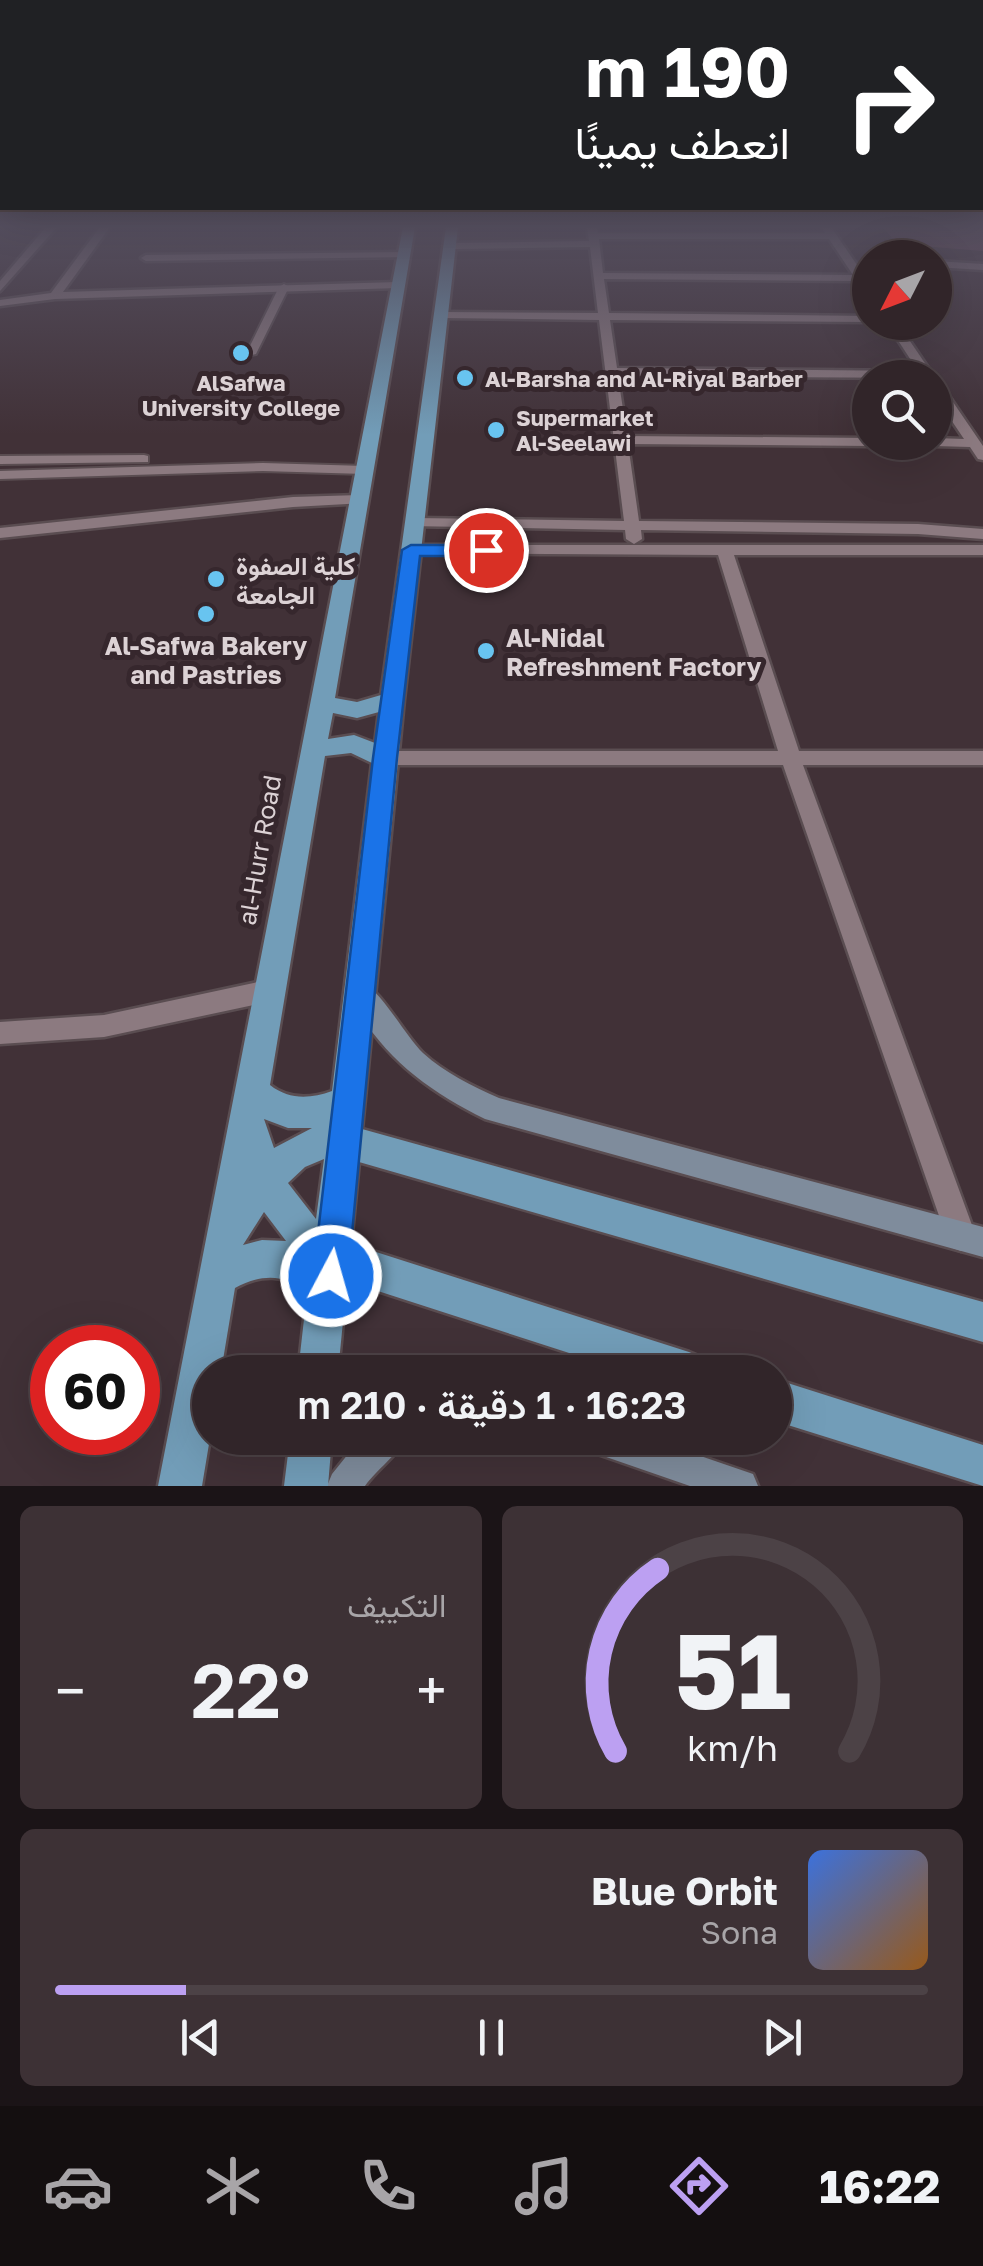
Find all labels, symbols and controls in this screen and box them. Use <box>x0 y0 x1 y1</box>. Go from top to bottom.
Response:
text: 190 m <box>585 28 790 112</box>
icon: right <box>825 40 955 170</box>
text: انعطف يمينًا <box>574 115 790 169</box>
north arrow <box>852 240 952 340</box>
map controls <box>852 240 952 460</box>
marker: AlSafwa University College <box>230 342 252 364</box>
button: search <box>852 360 952 460</box>
place label: Al-Barsha and Al-Riyal Barber <box>485 365 803 392</box>
marker: Al-Barsha and Al-Riyal Barber <box>454 367 476 389</box>
place label: AlSafwa University College <box>142 369 340 421</box>
place label: Supermarket Al-Seelawi <box>516 404 654 456</box>
marker: Supermarket Al-Seelawi <box>485 419 507 441</box>
pin <box>444 508 529 593</box>
icon: arrive <box>459 523 514 578</box>
place label: كلية الصفوة الجامعة <box>236 550 355 610</box>
marker: كلية الصفوة الجامعة <box>205 568 227 590</box>
marker: Al-Safwa Bakery and Pastries <box>195 603 217 625</box>
place label: Al-Nidal Refreshment Factory <box>506 622 762 682</box>
place label: Al-Safwa Bakery and Pastries <box>105 630 307 690</box>
marker: Al-Nidal Refreshment Factory <box>475 640 497 662</box>
street label: al-Hurr Road <box>231 773 287 927</box>
position arrow <box>279 1224 383 1328</box>
speed limit sign: 60 <box>30 1325 160 1455</box>
text: 16:23 · 1 دقيقة · 210 m <box>298 1382 686 1427</box>
text: التكييف <box>347 1586 447 1624</box>
text: 51 <box>674 1607 791 1732</box>
text: 22° <box>191 1644 310 1735</box>
text: − <box>55 1657 85 1723</box>
text: + <box>416 1657 446 1723</box>
text: km/h <box>687 1726 778 1769</box>
text: Blue Orbit <box>591 1868 778 1913</box>
text: Sona <box>701 1913 778 1951</box>
icon: previous <box>173 2010 228 2065</box>
icon: pause <box>464 2010 519 2065</box>
icon: next <box>755 2010 810 2065</box>
icon: car <box>43 2151 113 2221</box>
icon: climate <box>198 2151 268 2221</box>
icon: phone <box>353 2151 423 2221</box>
icon: music <box>509 2151 579 2221</box>
icon: directions <box>664 2151 734 2221</box>
text: 16:22 <box>819 2159 940 2213</box>

